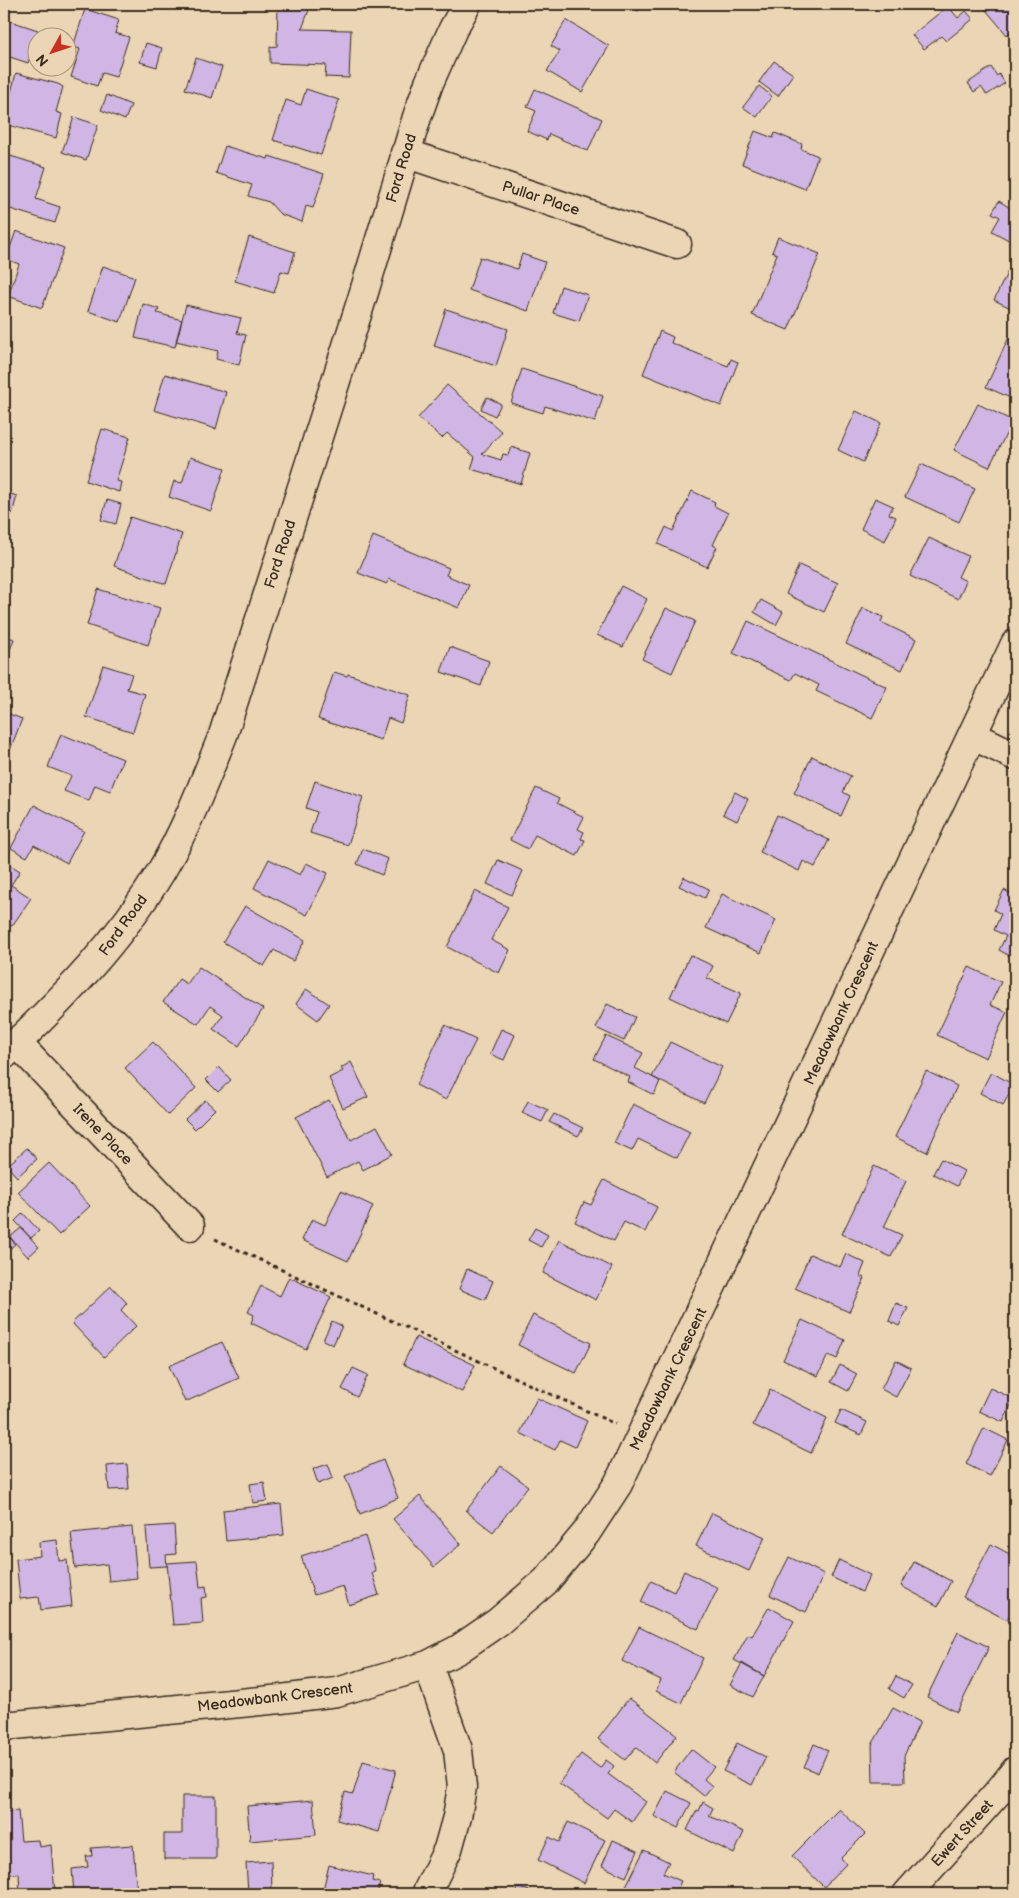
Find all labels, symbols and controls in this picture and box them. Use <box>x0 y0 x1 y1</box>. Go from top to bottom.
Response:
north arrow <box>28 28 78 78</box>
text: N <box>33 51 52 70</box>
street label: Ford Road <box>382 131 421 205</box>
street label: Pullar Place <box>500 177 582 220</box>
street label: Ford Road <box>260 517 300 591</box>
street label: Ford Road <box>95 891 152 960</box>
street label: Meadowbank Crescent <box>800 938 883 1088</box>
street label: Irene Place <box>69 1100 137 1169</box>
street label: Meadowbank Crescent <box>626 1304 711 1454</box>
street label: Meadowbank Crescent <box>196 1678 354 1716</box>
street label: Ewert Street <box>927 1796 998 1871</box>

